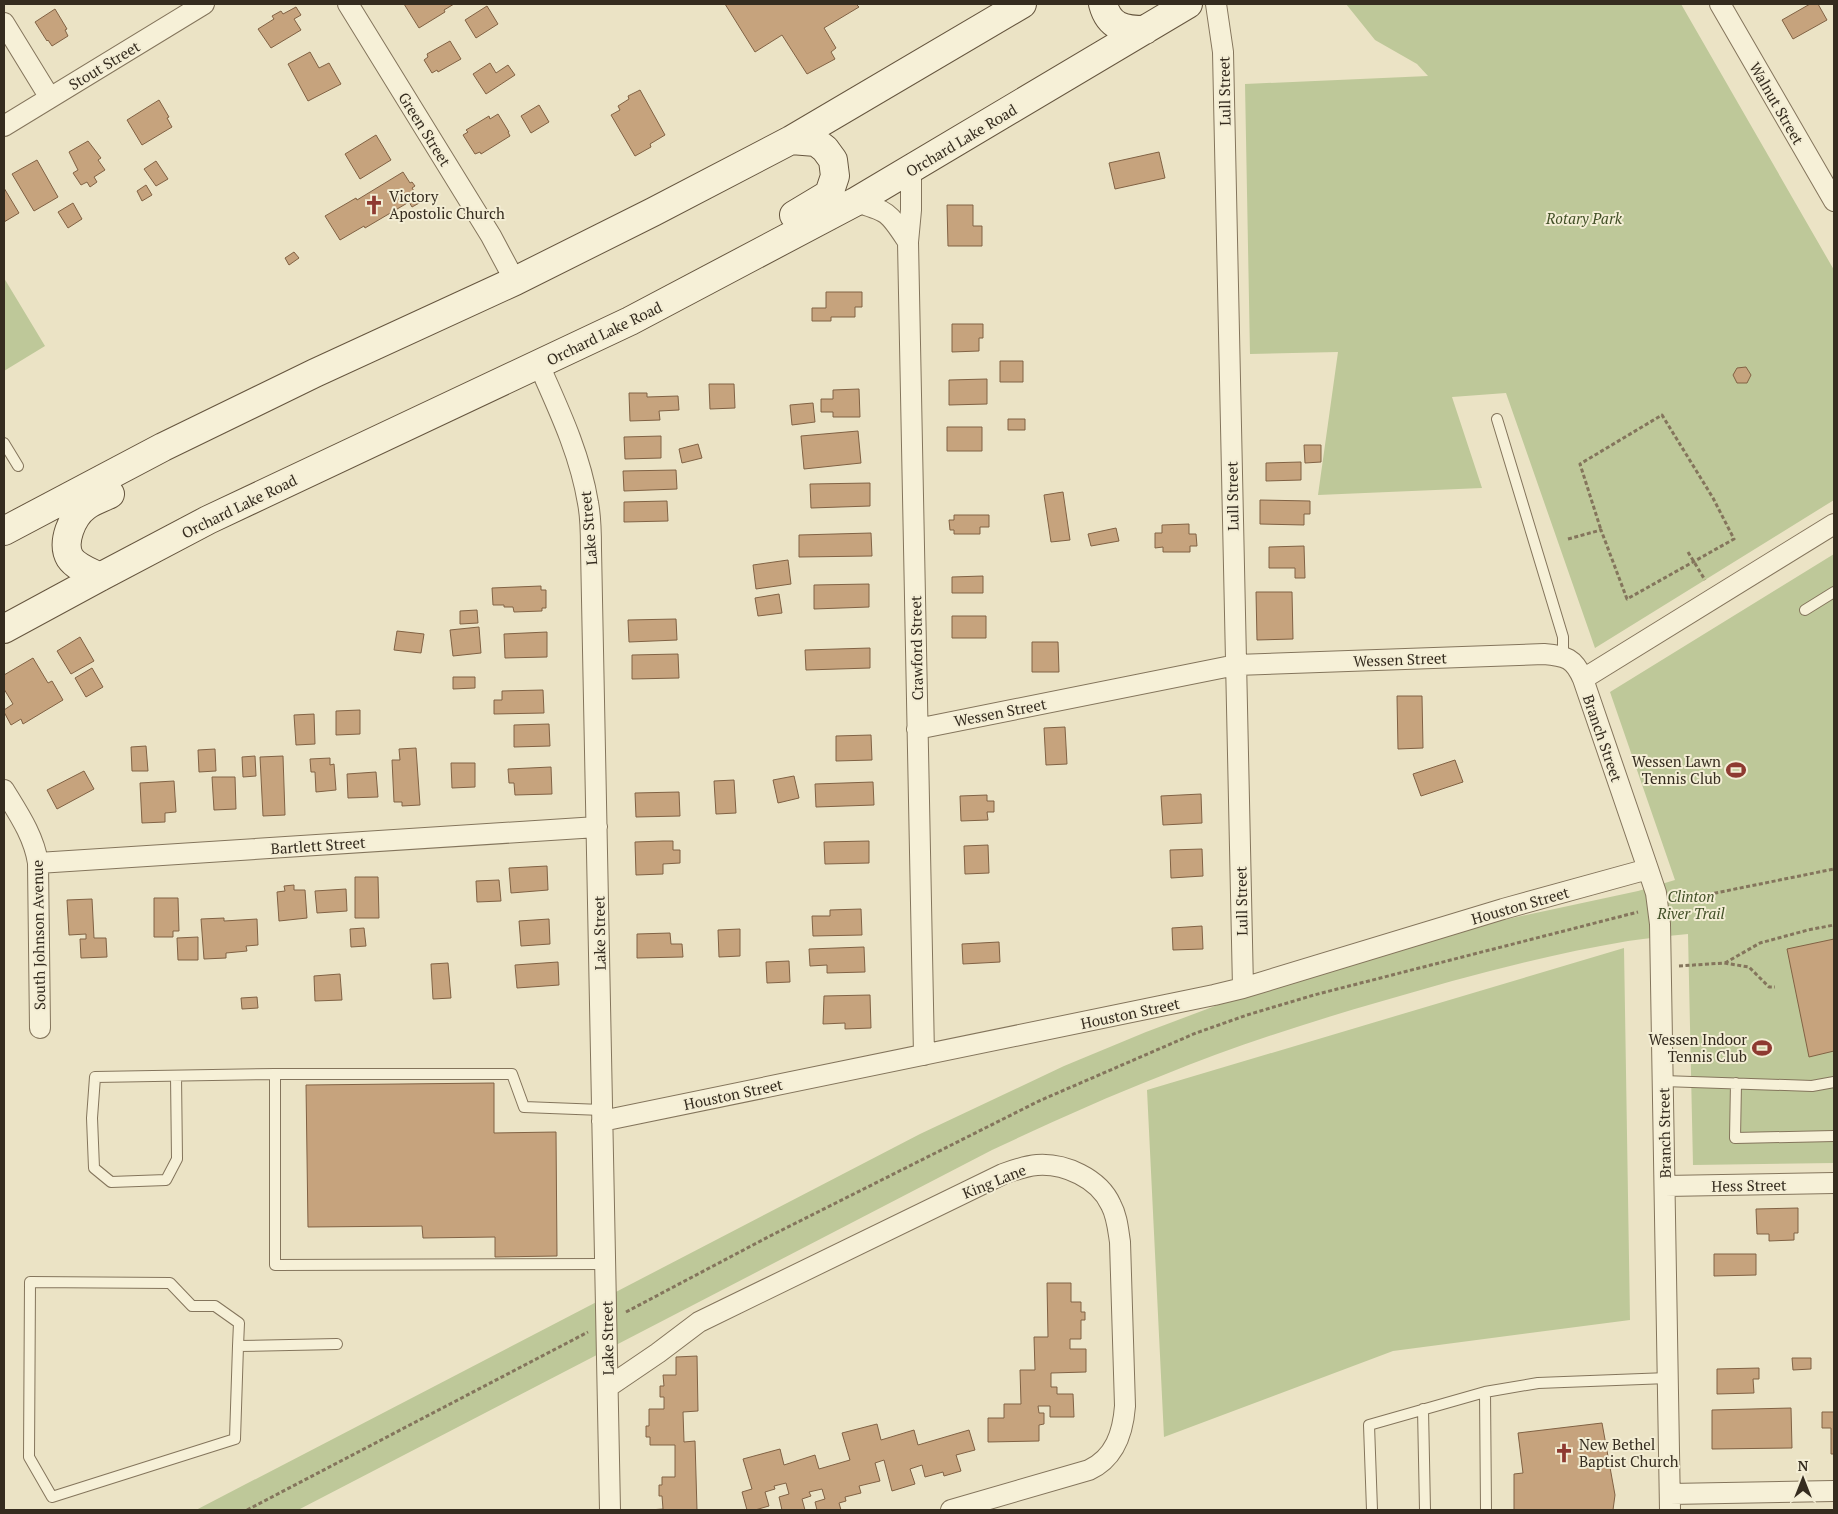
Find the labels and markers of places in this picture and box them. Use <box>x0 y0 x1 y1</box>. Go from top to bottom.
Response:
place label: Victory Apostolic Church <box>389 186 505 223</box>
church icon: Victory Apostolic Church <box>363 194 385 216</box>
place label: Wessen Lawn Tennis Club <box>1632 751 1721 788</box>
sports icon: Wessen Lawn Tennis Club <box>1725 759 1747 781</box>
place label: Wessen Indoor Tennis Club <box>1648 1029 1747 1066</box>
sports icon: Wessen Indoor Tennis Club <box>1751 1037 1773 1059</box>
place label: New Bethel Baptist Church <box>1579 1434 1679 1471</box>
church icon: New Bethel Baptist Church <box>1553 1442 1575 1464</box>

